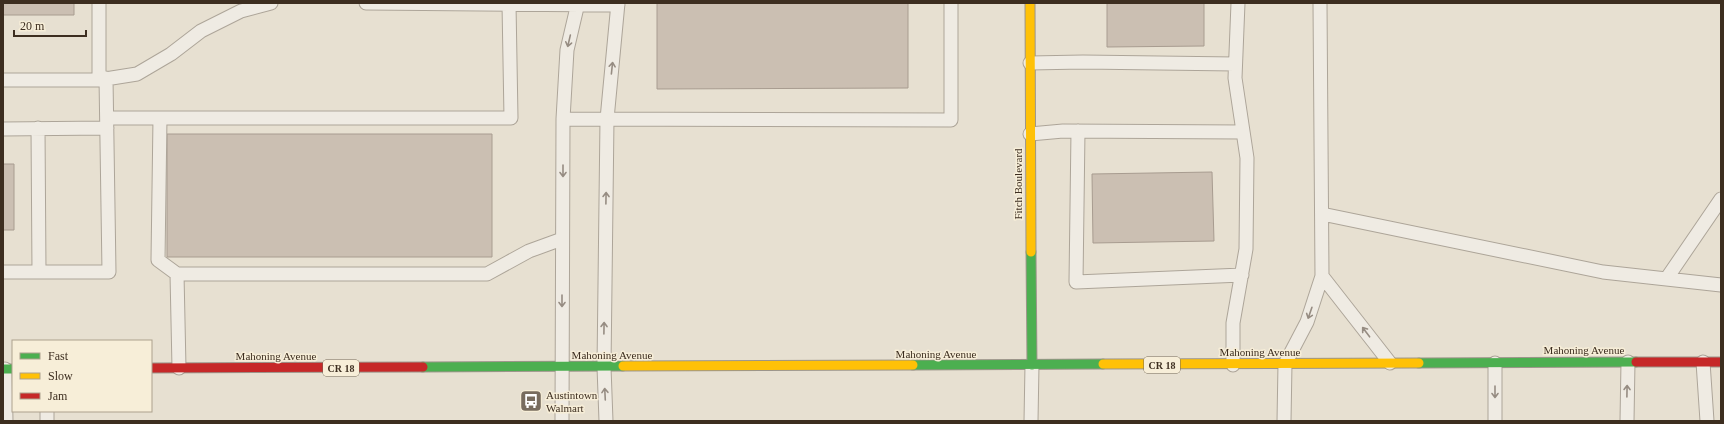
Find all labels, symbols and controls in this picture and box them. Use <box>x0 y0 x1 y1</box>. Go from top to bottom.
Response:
scale bar <box>14 12 86 38</box>
text: 20 m <box>20 19 45 33</box>
one-way arrow <box>564 34 572 47</box>
one-way arrow <box>608 62 615 75</box>
street label: Fitch Boulevard <box>1012 148 1024 220</box>
one-way arrow <box>559 164 567 177</box>
one-way arrow <box>602 192 610 205</box>
one-way arrow <box>558 294 566 307</box>
one-way arrow <box>1306 306 1313 319</box>
one-way arrow <box>600 322 608 335</box>
one-way arrow <box>1362 327 1371 338</box>
legend <box>12 340 152 412</box>
street label: Mahoning Avenue <box>1544 344 1624 356</box>
street label: Mahoning Avenue <box>1220 346 1300 358</box>
street label: Mahoning Avenue <box>896 348 976 360</box>
text: Fast <box>48 349 69 363</box>
street label: Mahoning Avenue <box>572 349 652 361</box>
street label: Mahoning Avenue <box>236 350 316 362</box>
road number: CR 18 <box>1144 357 1180 373</box>
road number: CR 18 <box>323 360 359 376</box>
text: Slow <box>48 369 73 383</box>
one-way arrow <box>1491 385 1499 398</box>
one-way arrow <box>1623 385 1631 398</box>
bus stop icon: Austintown Walmart <box>518 388 544 414</box>
one-way arrow <box>601 388 609 401</box>
text: Jam <box>48 389 68 403</box>
place label: Austintown Walmart <box>546 389 598 414</box>

